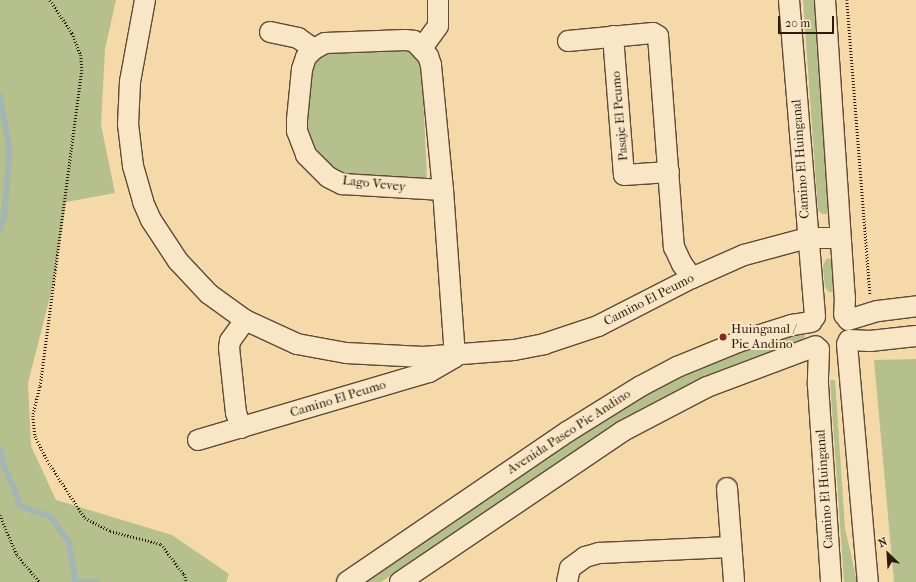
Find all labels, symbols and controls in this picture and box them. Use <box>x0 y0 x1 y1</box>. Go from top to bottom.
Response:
scale bar <box>780 8 836 34</box>
text: 20 m <box>785 16 810 30</box>
street label: Pasaje El Peumo <box>608 70 632 162</box>
street label: Camino El Huinganal <box>789 99 813 219</box>
street label: Lago Vevey <box>342 173 406 195</box>
street label: Camino El Peumo <box>601 271 697 329</box>
place label: Huinganal / Pie Andino <box>731 322 796 353</box>
marker: Huinganal / Pie Andino <box>718 332 728 342</box>
street label: Camino El Peumo <box>288 377 388 421</box>
street label: Avenida Paseo Pie Andino <box>504 386 634 478</box>
street label: Camino El Huinganal <box>813 429 837 549</box>
north arrow <box>868 534 908 574</box>
text: N <box>876 535 889 550</box>

